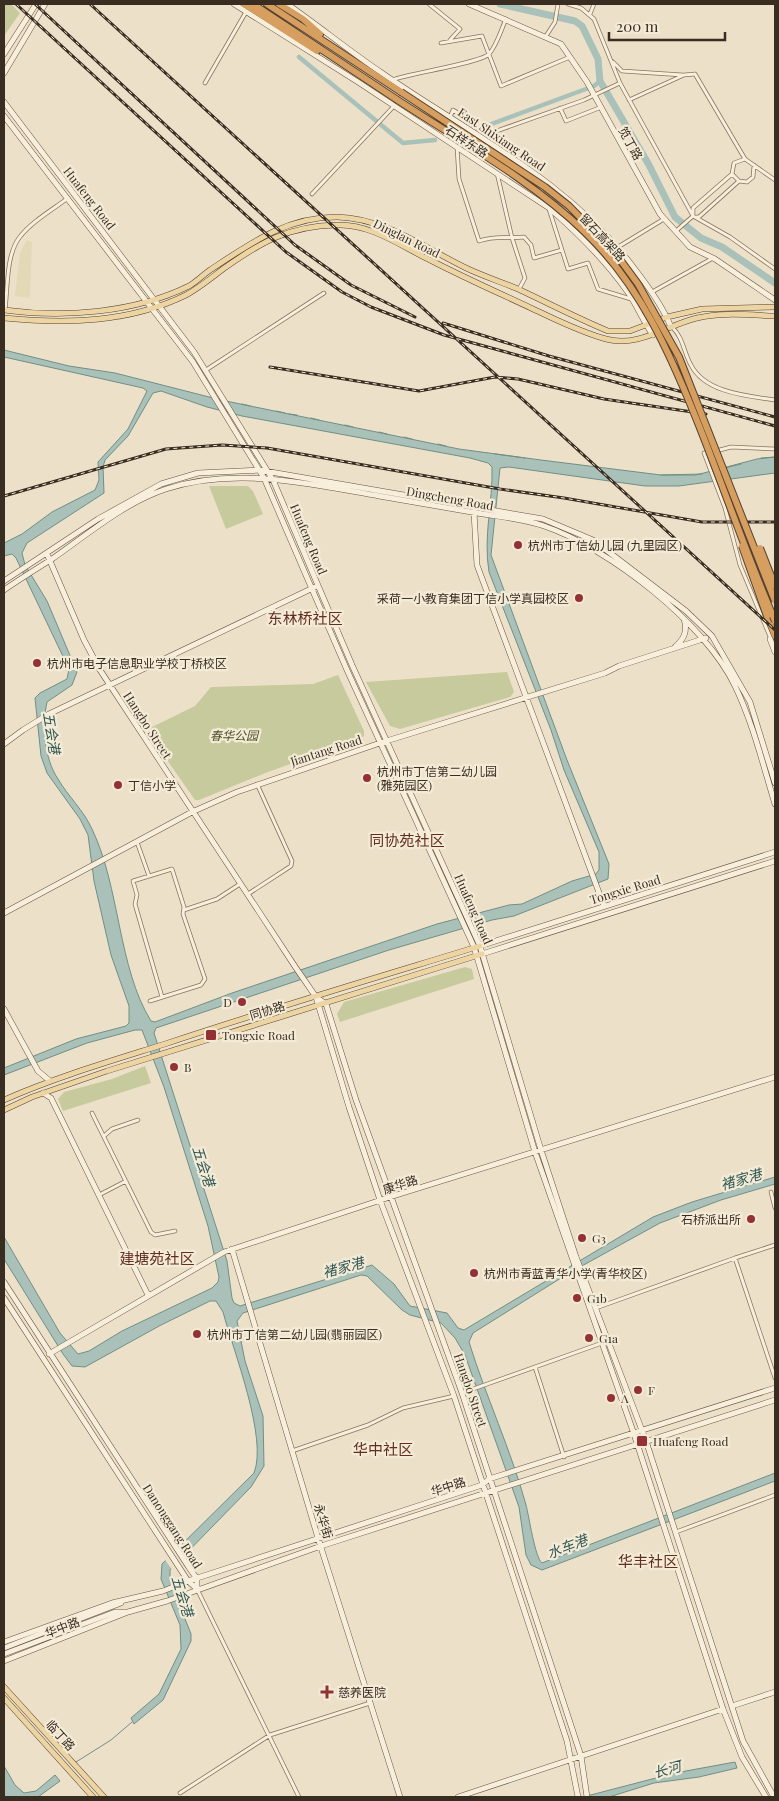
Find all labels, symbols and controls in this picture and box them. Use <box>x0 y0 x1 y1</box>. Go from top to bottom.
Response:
scale bar <box>609 10 725 42</box>
text: 200 m <box>616 16 659 36</box>
street label: East Shixiang Road <box>455 104 549 174</box>
street label: 石祥东路 <box>443 121 491 161</box>
street label: 笕丁路 <box>615 123 647 163</box>
street label: Huafeng Road <box>60 163 120 233</box>
street label: 留石高架路 <box>577 210 629 264</box>
street label: Dinglan Road <box>371 215 443 261</box>
street label: Dingcheng Road <box>405 482 495 514</box>
street label: Huafeng Road <box>287 501 331 577</box>
place label: 杭州市丁信幼儿园 (九里园区) <box>528 537 682 553</box>
marker: 杭州市丁信幼儿园 (九里园区) <box>512 539 524 551</box>
place label: 采荷一小教育集团丁信小学真园校区 <box>377 590 569 606</box>
marker: 采荷一小教育集团丁信小学真园校区 <box>573 592 585 604</box>
district label: 东林桥社区 <box>267 608 343 628</box>
place label: 杭州市电子信息职业学校丁桥校区 <box>47 655 227 671</box>
marker: 杭州市电子信息职业学校丁桥校区 <box>31 657 43 669</box>
street label: Hangbo Street <box>120 688 176 762</box>
water label: 五会港 <box>39 711 65 757</box>
park label: 春华公园 <box>210 727 260 743</box>
street label: Jiantang Road <box>287 731 364 769</box>
place label: 杭州市丁信第二幼儿园 (雅苑园区) <box>377 763 497 793</box>
marker: 杭州市丁信第二幼儿园 (雅苑园区) <box>361 772 373 784</box>
place label: 丁信小学 <box>128 777 176 793</box>
marker: 丁信小学 <box>112 779 124 791</box>
district label: 同协苑社区 <box>369 830 445 850</box>
street label: Huafeng Road <box>451 871 497 947</box>
street label: Tongxie Road <box>588 871 662 907</box>
place label: D <box>223 994 232 1010</box>
marker: D <box>236 996 248 1008</box>
street label: 同协路 <box>247 997 287 1023</box>
place label: Tongxie Road <box>222 1027 295 1043</box>
marker: Tongxie Road <box>204 1028 218 1042</box>
place label: B <box>184 1059 191 1075</box>
marker: B <box>168 1061 180 1073</box>
water label: 五会港 <box>188 1143 220 1191</box>
water label: 褚家港 <box>718 1164 766 1194</box>
street label: 康华路 <box>380 1171 420 1197</box>
place label: 石桥派出所 <box>681 1211 741 1227</box>
marker: 石桥派出所 <box>745 1213 757 1225</box>
place label: G3 <box>592 1230 606 1246</box>
marker: G3 <box>576 1232 588 1244</box>
district label: 建塘苑社区 <box>119 1248 195 1268</box>
water label: 褚家港 <box>320 1252 368 1282</box>
place label: 杭州市青蓝青华小学(青华校区) <box>484 1265 647 1281</box>
marker: 杭州市青蓝青华小学(青华校区) <box>468 1267 480 1279</box>
place label: G1b <box>587 1290 607 1306</box>
marker: G1b <box>571 1292 583 1304</box>
place label: 杭州市丁信第二幼儿园(翡丽园区) <box>207 1326 382 1342</box>
marker: 杭州市丁信第二幼儿园(翡丽园区) <box>191 1328 203 1340</box>
place label: G1a <box>599 1330 618 1346</box>
marker: G1a <box>583 1332 595 1344</box>
street label: Hangbo Street <box>451 1351 491 1430</box>
place label: F <box>648 1382 655 1398</box>
marker: F <box>632 1384 644 1396</box>
place label: A <box>620 1390 629 1406</box>
marker: A <box>605 1392 617 1404</box>
place label: Huafeng Road <box>653 1433 728 1449</box>
marker: Huafeng Road <box>635 1434 649 1448</box>
district label: 华中社区 <box>353 1439 413 1459</box>
street label: 华中路 <box>428 1473 468 1499</box>
street label: Danonggang Road <box>140 1481 206 1571</box>
street label: 永华街 <box>311 1501 337 1541</box>
water label: 水车港 <box>544 1529 592 1562</box>
district label: 华丰社区 <box>618 1551 678 1571</box>
water label: 五会港 <box>168 1573 199 1621</box>
street label: 华中路 <box>42 1613 82 1641</box>
place label: 慈养医院 <box>338 1684 386 1700</box>
marker: 慈养医院 <box>320 1685 334 1699</box>
street label: 临丁路 <box>43 1716 79 1754</box>
water label: 长河 <box>651 1755 686 1782</box>

